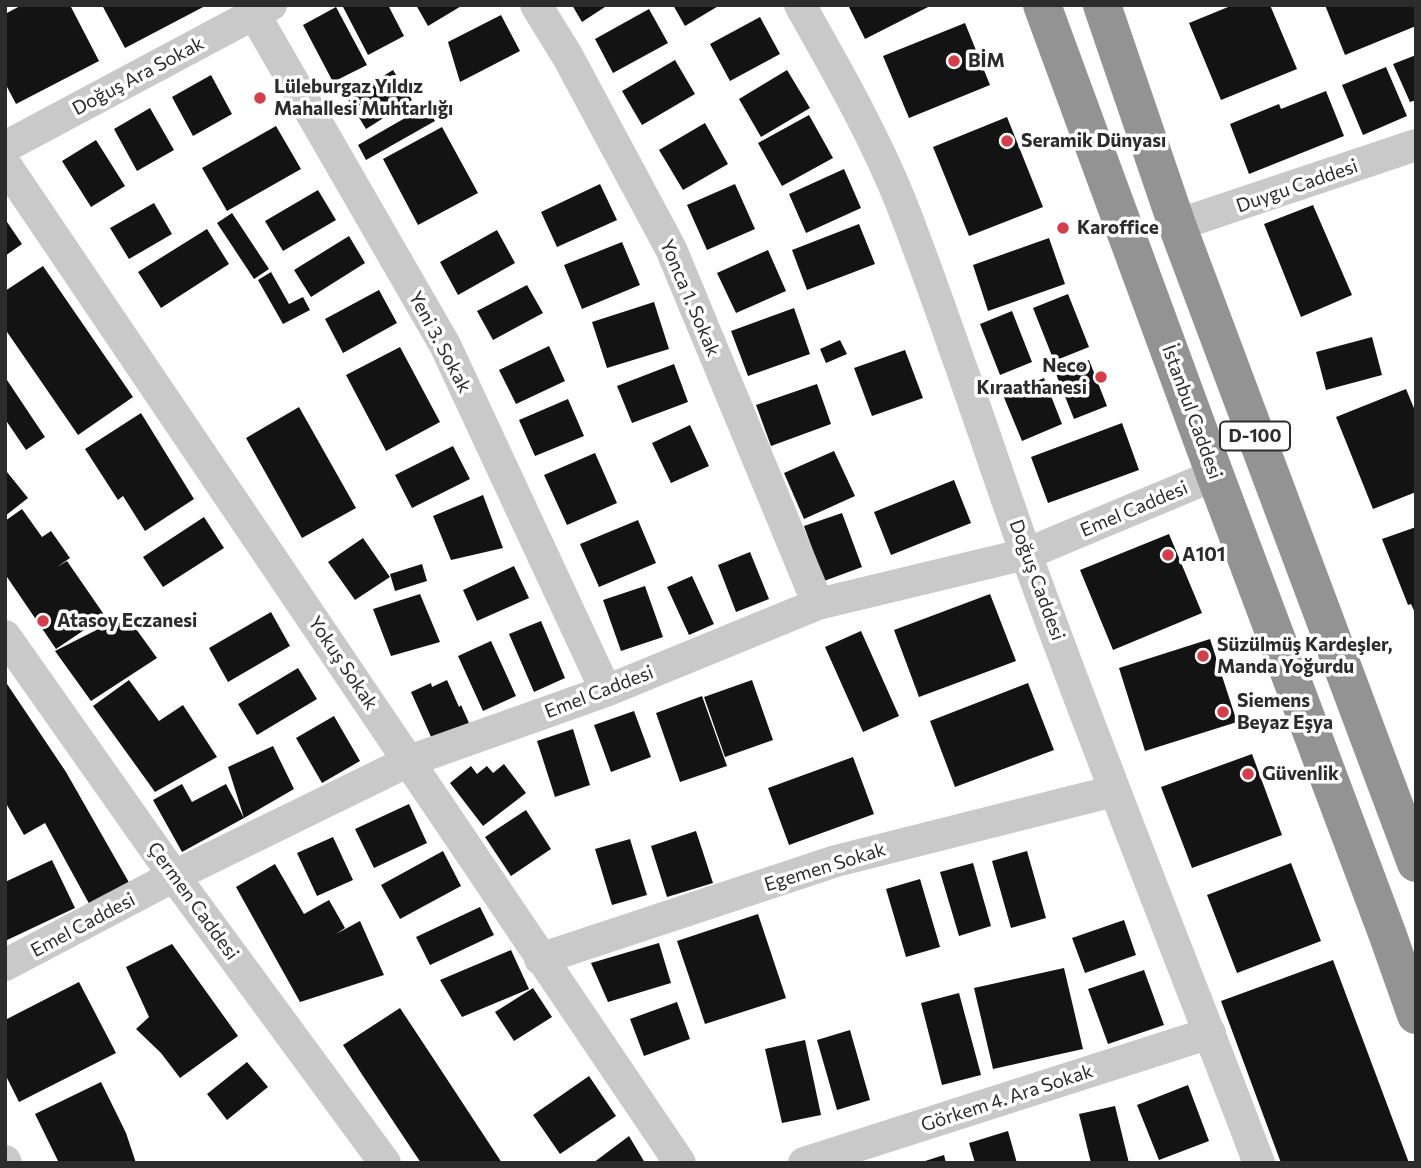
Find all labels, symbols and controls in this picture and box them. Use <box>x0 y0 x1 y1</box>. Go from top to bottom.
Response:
street label: Doğuş Ara Sokak <box>68 32 208 120</box>
place label: BİM <box>968 50 1005 72</box>
marker: BİM <box>946 53 962 69</box>
place label: Lüleburgaz Yıldız Mahallesi Muhtarlığı <box>274 76 453 120</box>
marker: Lüleburgaz Yıldız Mahallesi Muhtarlığı <box>252 90 268 106</box>
place label: Seramik Dünyası <box>1021 130 1166 152</box>
marker: Seramik Dünyası <box>999 133 1015 149</box>
street label: Duygu Caddesi <box>1233 155 1361 217</box>
place label: Karoffice <box>1077 217 1159 239</box>
marker: Karoffice <box>1055 220 1071 236</box>
street label: Yonca 1. Sokak <box>655 236 725 360</box>
street label: Yeni 3. Sokak <box>404 287 476 397</box>
street label: İstanbul Caddesi <box>1157 342 1227 482</box>
place label: Neco Kıraathanesi <box>977 355 1087 399</box>
marker: Neco Kıraathanesi <box>1093 369 1109 385</box>
road number: D-100 <box>1220 422 1290 450</box>
street label: Emel Caddesi <box>1077 476 1191 542</box>
street label: Doğuş Caddesi <box>1005 516 1069 644</box>
place label: A101 <box>1182 544 1225 566</box>
marker: A101 <box>1160 547 1176 563</box>
place label: Atasoy Eczanesi <box>57 610 197 632</box>
street label: Yokuş Sokak <box>303 612 383 714</box>
marker: Atasoy Eczanesi <box>35 613 51 629</box>
place label: Süzülmüş Kardeşler, Manda Yoğurdu <box>1217 634 1393 678</box>
marker: Süzülmüş Kardeşler, Manda Yoğurdu <box>1195 648 1211 664</box>
street label: Emel Caddesi <box>541 661 657 723</box>
place label: Siemens Beyaz Eşya <box>1237 690 1333 734</box>
marker: Siemens Beyaz Eşya <box>1215 704 1231 720</box>
place label: Güvenlik <box>1262 763 1339 785</box>
marker: Güvenlik <box>1240 766 1256 782</box>
street label: Çermen Caddesi <box>143 838 243 964</box>
street label: Egemen Sokak <box>762 838 888 896</box>
street label: Emel Caddesi <box>27 888 139 962</box>
street label: Görkem 4. Ara Sokak <box>918 1059 1096 1137</box>

